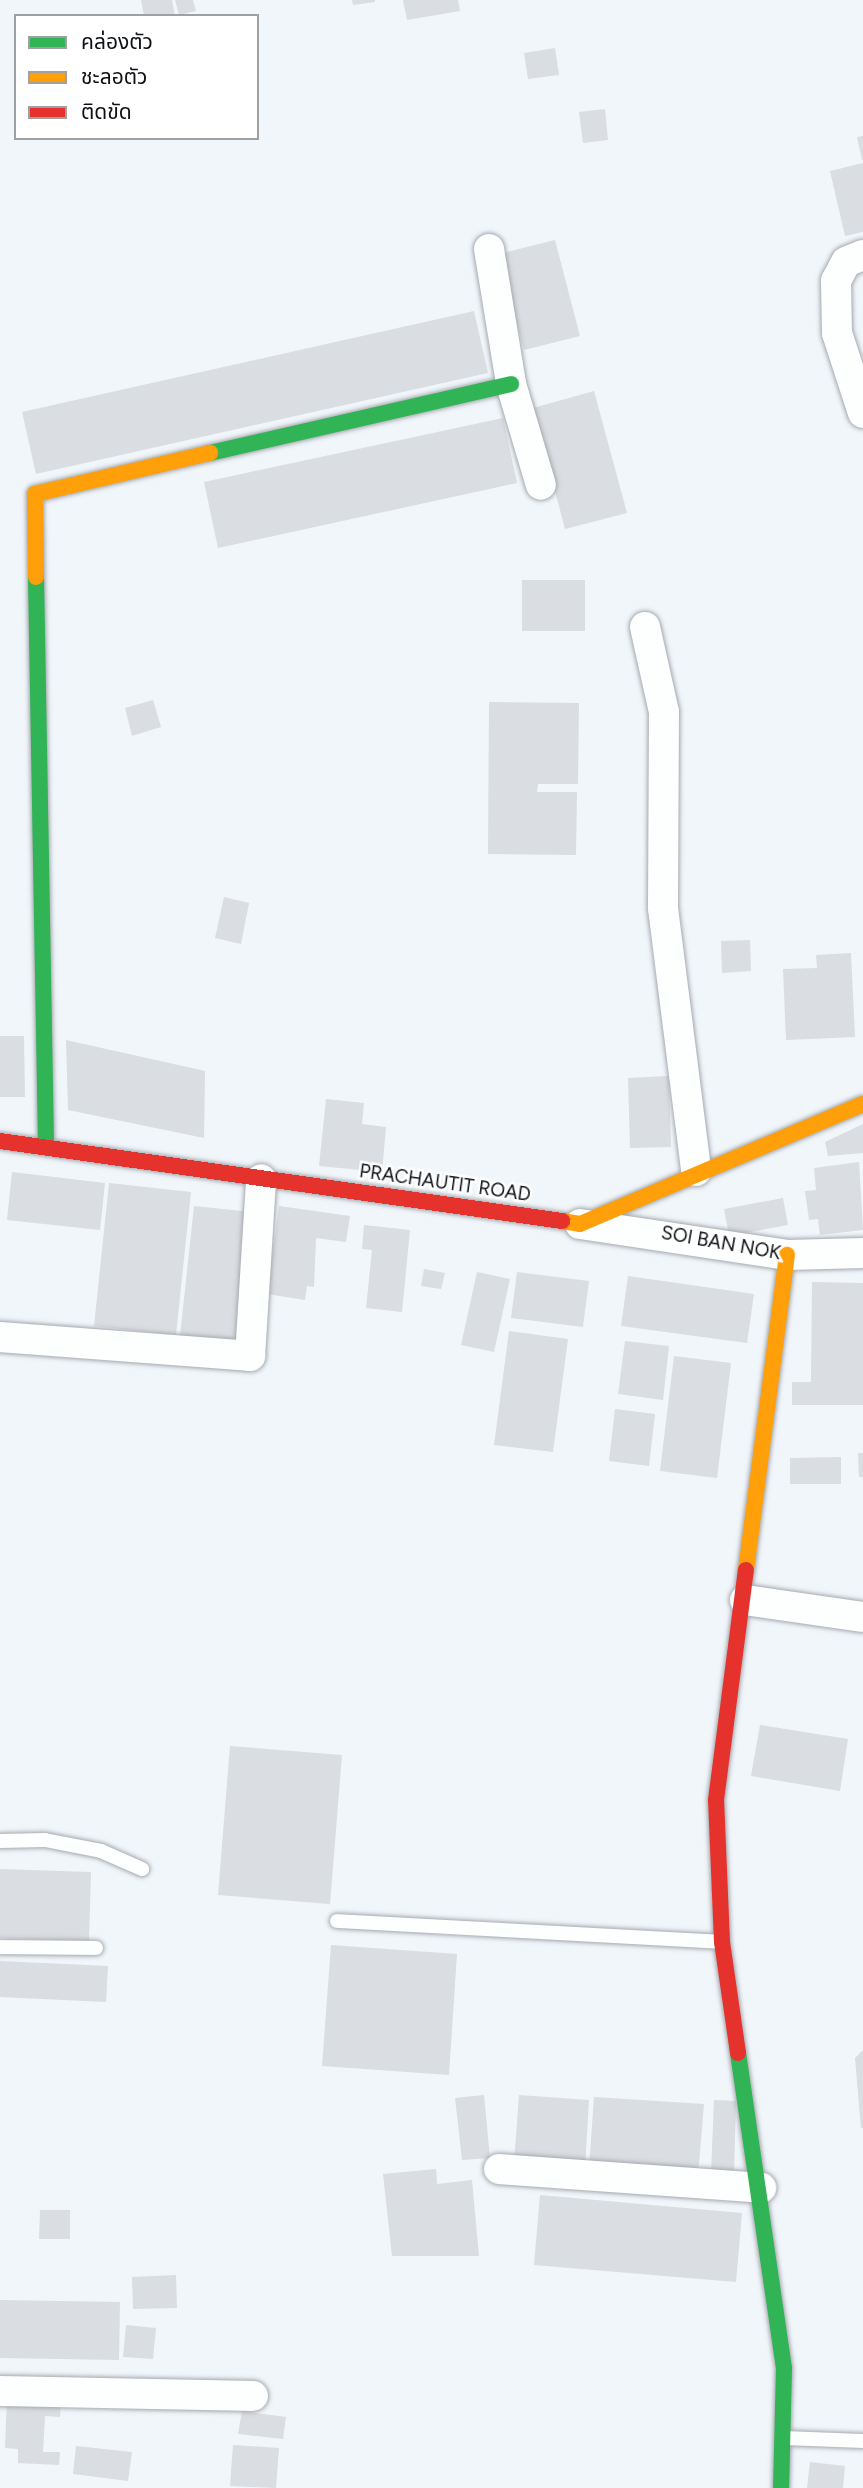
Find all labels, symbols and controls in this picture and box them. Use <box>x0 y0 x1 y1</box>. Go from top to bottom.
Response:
legend <box>14 14 259 140</box>
text: คล่องตัว <box>81 29 153 54</box>
text: ชะลอตัว <box>81 64 147 89</box>
text: ติดขัด <box>81 99 132 124</box>
street label: PRACHAUTIT ROAD <box>358 1160 532 1206</box>
street label: SOI BAN NOK <box>659 1221 783 1265</box>

